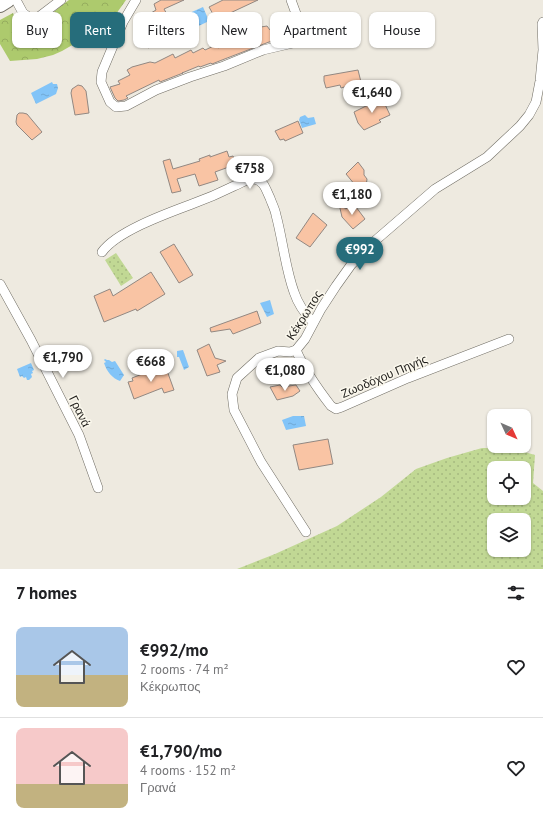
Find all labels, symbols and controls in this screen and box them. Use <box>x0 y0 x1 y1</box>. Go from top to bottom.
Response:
chip: Buy <box>12 12 62 48</box>
chip: Rent <box>70 12 125 48</box>
chip: Filters <box>133 12 199 48</box>
chip: New <box>207 12 262 48</box>
chip: Apartment <box>270 12 361 48</box>
chip: House <box>369 12 435 48</box>
pin: €1,640 <box>339 80 405 114</box>
text: €1,640 <box>352 84 392 101</box>
pin: €758 <box>226 156 274 190</box>
text: €758 <box>235 160 265 177</box>
pin: €1,180 <box>319 182 385 216</box>
text: €1,180 <box>332 186 372 203</box>
pin: €992 <box>336 237 384 271</box>
text: €992 <box>345 241 375 258</box>
street label: Κέκρωπος <box>283 287 325 343</box>
pin: €1,790 <box>30 345 96 379</box>
text: €1,790 <box>43 349 83 366</box>
pin: €668 <box>127 349 175 383</box>
street label: Ζωοδόχου Πηγής <box>338 351 430 401</box>
text: €668 <box>136 353 166 370</box>
pin: €1,080 <box>252 358 318 392</box>
text: €1,080 <box>265 362 305 379</box>
street label: Γρανά <box>66 393 94 429</box>
north arrow <box>487 409 531 453</box>
map controls <box>487 409 531 557</box>
button: locate <box>487 461 531 505</box>
button: layers <box>487 513 531 557</box>
text: 7 homes <box>16 582 77 604</box>
icon: filters <box>505 582 527 604</box>
text: €992/mo <box>140 639 208 661</box>
icon: home <box>48 643 96 691</box>
icon: heart <box>505 656 527 678</box>
text: 2 rooms · 74 m² <box>140 661 229 678</box>
text: Κέκρωπος <box>140 678 201 695</box>
text: €1,790/mo <box>140 740 222 762</box>
icon: home <box>48 744 96 792</box>
icon: heart <box>505 757 527 779</box>
text: 4 rooms · 152 m² <box>140 762 236 779</box>
text: Γρανά <box>140 779 176 796</box>

